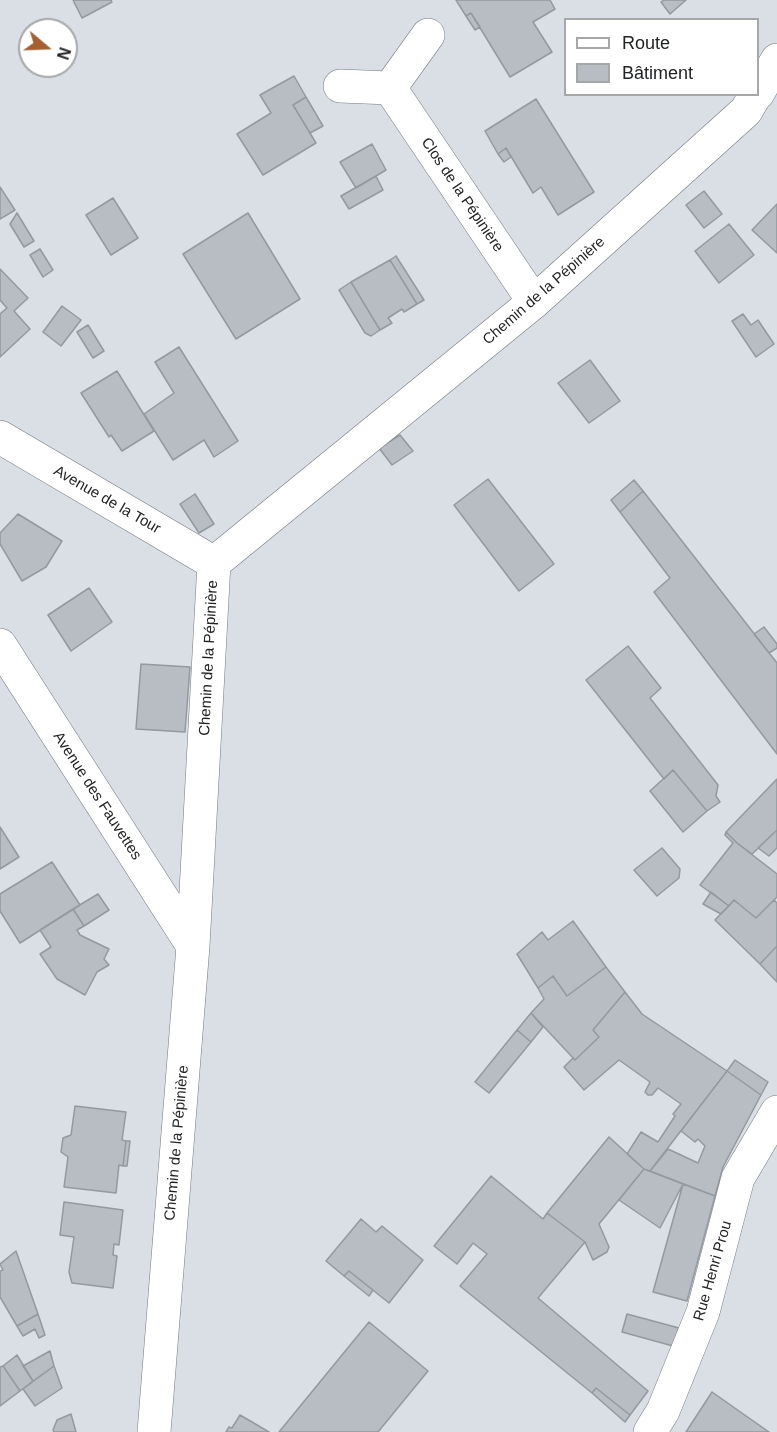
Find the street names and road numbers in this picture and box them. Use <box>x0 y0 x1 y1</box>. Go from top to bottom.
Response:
street label: Clos de la Pépinière <box>417 134 507 256</box>
street label: Chemin de la Pépinière <box>479 233 609 349</box>
street label: Avenue de la Tour <box>50 462 164 538</box>
street label: Chemin de la Pépinière <box>196 580 222 736</box>
street label: Avenue des Fauvettes <box>49 729 145 863</box>
street label: Chemin de la Pépinière <box>161 1065 193 1221</box>
street label: Rue Henri Prou <box>690 1219 736 1323</box>

